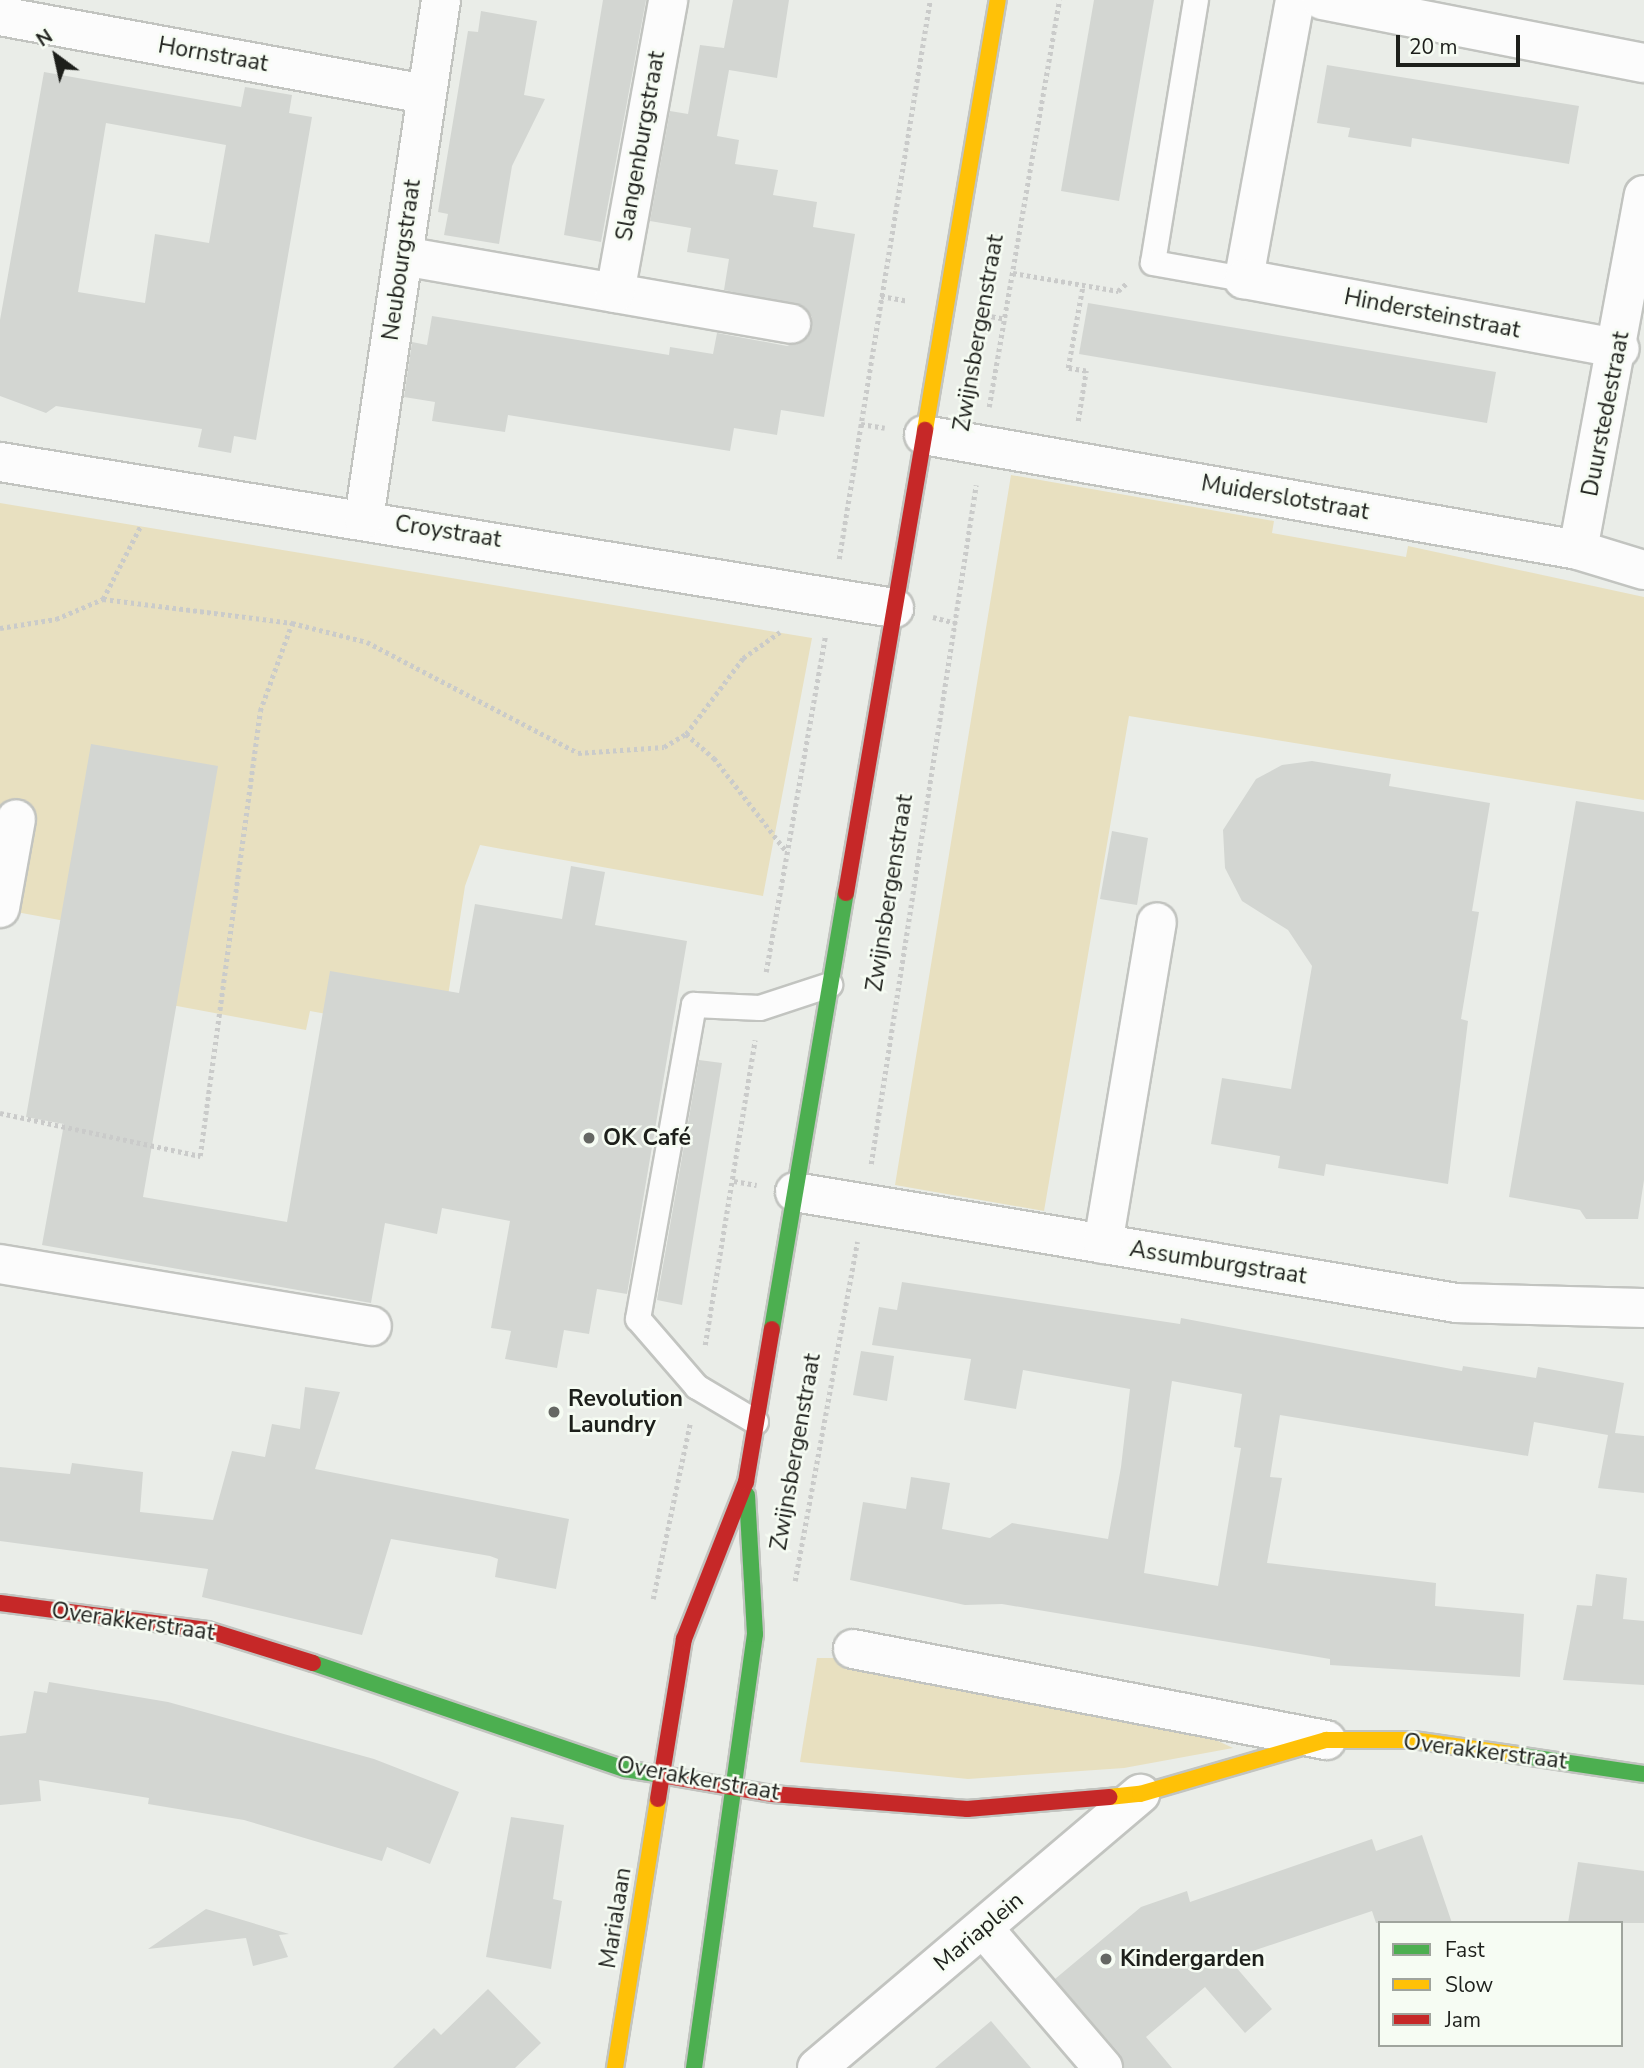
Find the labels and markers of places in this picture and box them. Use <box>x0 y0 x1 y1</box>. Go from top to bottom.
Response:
place label: OK Café <box>603 1124 691 1152</box>
marker: OK Café <box>581 1130 597 1146</box>
place label: Revolution Laundry <box>568 1385 683 1439</box>
marker: Revolution Laundry <box>546 1404 562 1420</box>
place label: Kindergarden <box>1120 1945 1265 1973</box>
marker: Kindergarden <box>1098 1951 1114 1967</box>

